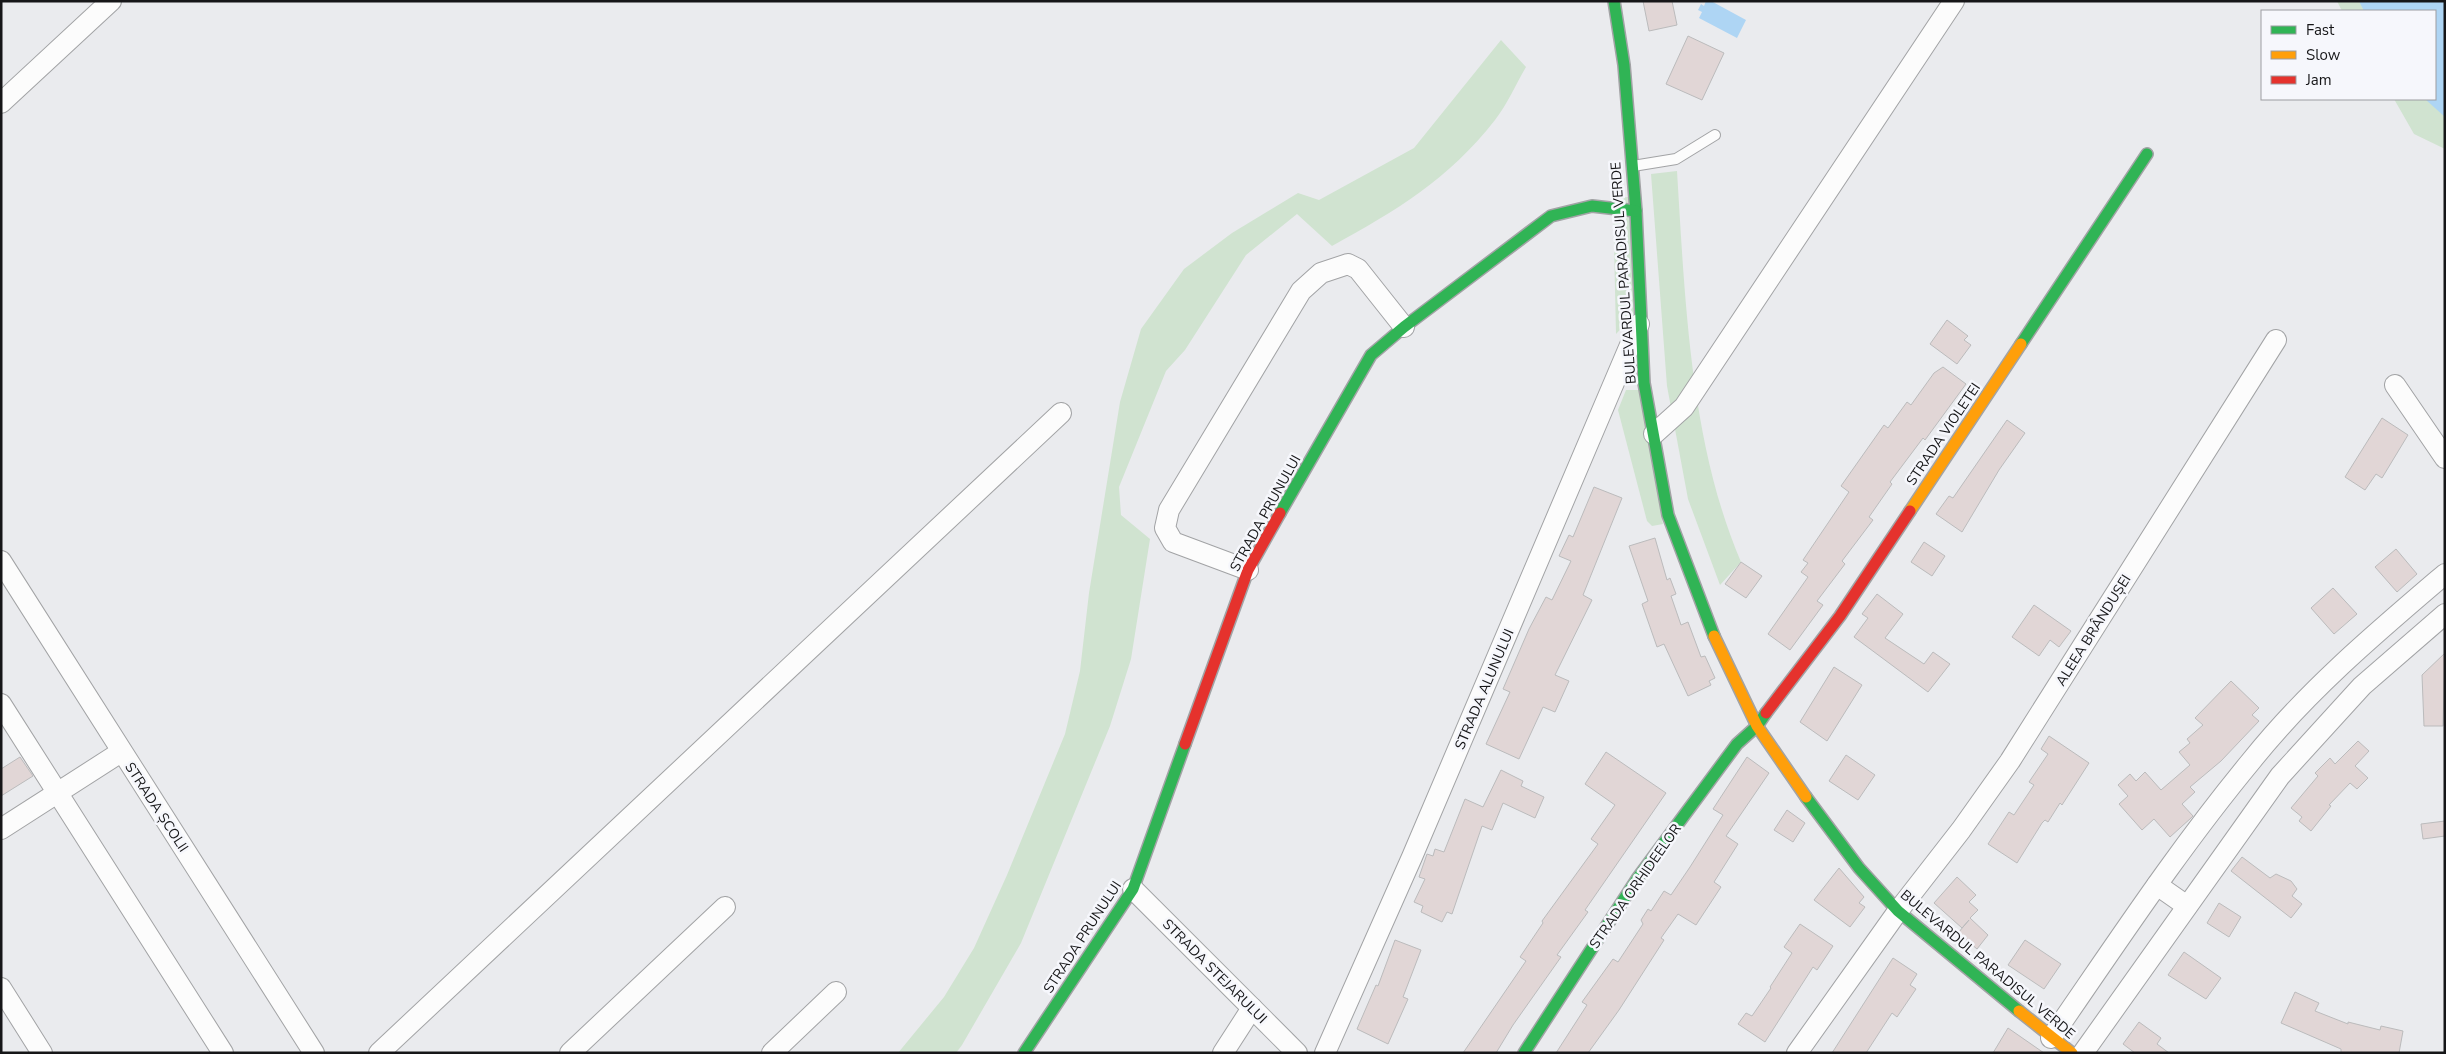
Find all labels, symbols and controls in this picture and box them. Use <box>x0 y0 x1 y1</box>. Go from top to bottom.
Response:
legend <box>2261 10 2436 100</box>
text: Fast <box>2306 20 2335 40</box>
text: Slow <box>2306 45 2341 65</box>
text: Jam <box>2305 70 2332 90</box>
street label: BULEVARDUL PARADISUL VERDE <box>1606 161 1641 385</box>
street label: STRADA VIOLETEI <box>1902 379 1985 489</box>
street label: STRADA PRUNULUI <box>1226 452 1305 575</box>
street label: ALEEA BRÂNDUȘEI <box>2051 571 2135 690</box>
street label: STRADA ALUNULUI <box>1450 626 1518 752</box>
street label: STRADA ȘCOLII <box>120 759 193 856</box>
street label: STRADA ORHIDEELOR <box>1585 820 1686 953</box>
street label: STRADA PRUNULUI <box>1039 877 1126 997</box>
street label: BULEVARDUL PARADISUL VERDE <box>1896 886 2079 1043</box>
street label: STRADA STEJARULUI <box>1158 915 1271 1028</box>

